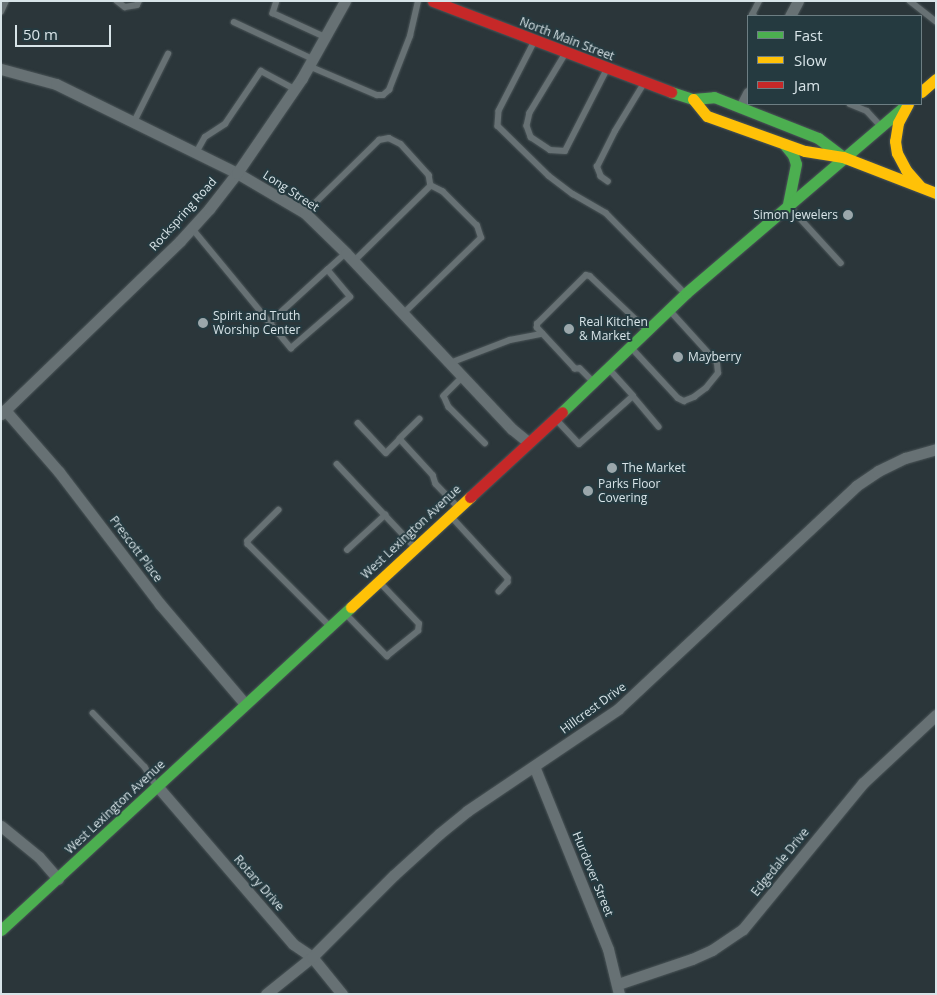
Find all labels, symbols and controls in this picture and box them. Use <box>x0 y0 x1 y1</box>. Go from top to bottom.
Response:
street label: North Main Street <box>518 14 616 64</box>
scale bar <box>18 15 114 47</box>
legend <box>747 15 922 105</box>
text: 50 m <box>23 24 58 44</box>
text: Fast <box>794 25 823 45</box>
text: Slow <box>794 50 827 70</box>
text: Jam <box>794 75 820 95</box>
street label: Long Street <box>260 168 322 214</box>
street label: Rockspring Road <box>146 175 220 253</box>
place label: Simon Jewelers <box>753 208 838 222</box>
marker: Simon Jewelers <box>842 209 854 221</box>
place label: Spirit and Truth Worship Center <box>213 309 300 337</box>
place label: Real Kitchen & Market <box>579 315 648 343</box>
marker: Spirit and Truth Worship Center <box>197 317 209 329</box>
marker: Real Kitchen & Market <box>563 323 575 335</box>
place label: Mayberry <box>688 350 741 364</box>
marker: Mayberry <box>672 351 684 363</box>
place label: The Market <box>622 461 686 475</box>
marker: The Market <box>606 462 618 474</box>
place label: Parks Floor Covering <box>598 477 660 505</box>
street label: West Lexington Avenue <box>358 482 464 582</box>
marker: Parks Floor Covering <box>582 485 594 497</box>
street label: Prescott Place <box>107 513 165 585</box>
street label: Hillcrest Drive <box>557 679 629 737</box>
street label: West Lexington Avenue <box>62 757 168 857</box>
street label: Edgedale Drive <box>748 825 812 899</box>
street label: Hurdover Street <box>569 830 617 918</box>
street label: Rotary Drive <box>231 852 287 914</box>

